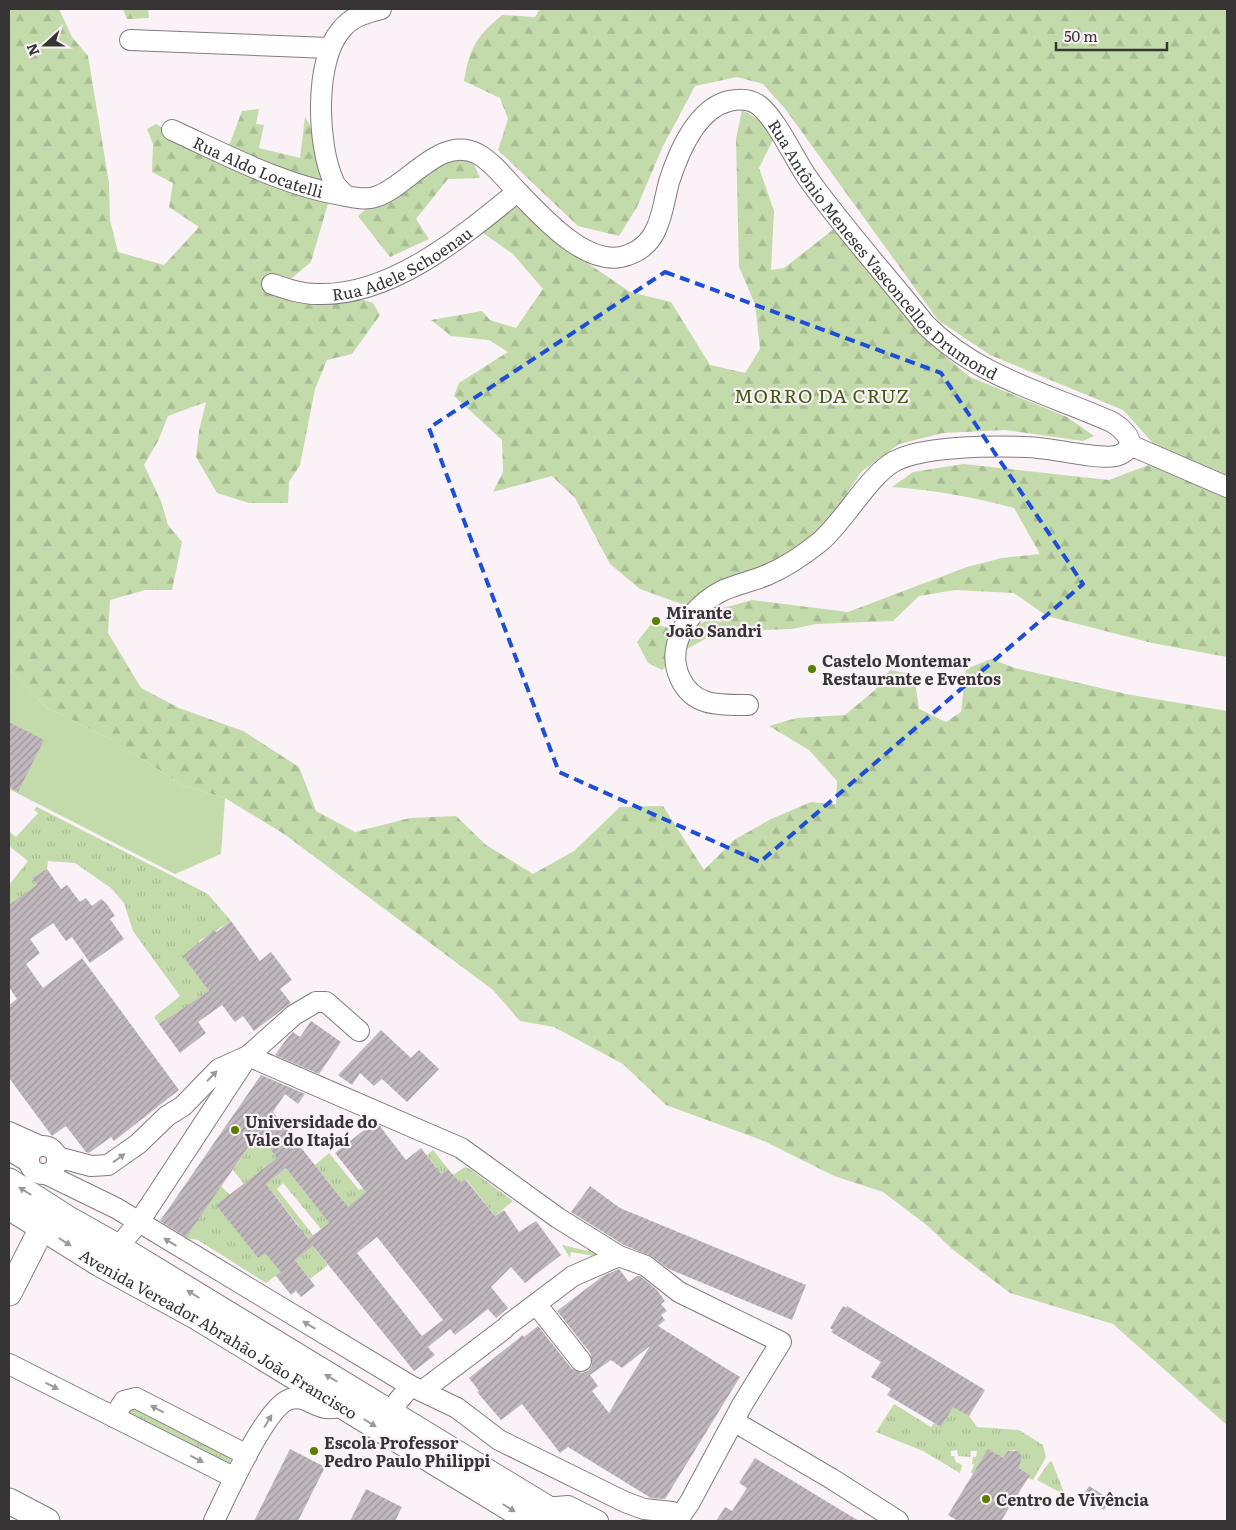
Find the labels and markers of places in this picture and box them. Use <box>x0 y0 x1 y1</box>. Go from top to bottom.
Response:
place label: Mirante João Sandri <box>666 600 762 642</box>
marker: Mirante João Sandri <box>650 615 662 627</box>
place label: Castelo Montemar Restaurante e Eventos <box>822 648 1001 690</box>
marker: Castelo Montemar Restaurante e Eventos <box>806 663 818 675</box>
place label: Universidade do Vale do Itajaí <box>245 1109 377 1151</box>
marker: Universidade do Vale do Itajaí <box>229 1124 241 1136</box>
place label: Escola Professor Pedro Paulo Philippi <box>324 1430 490 1472</box>
marker: Escola Professor Pedro Paulo Philippi <box>308 1445 320 1457</box>
place label: Centro de Vivência <box>996 1487 1149 1511</box>
marker: Centro de Vivência <box>980 1493 992 1505</box>

